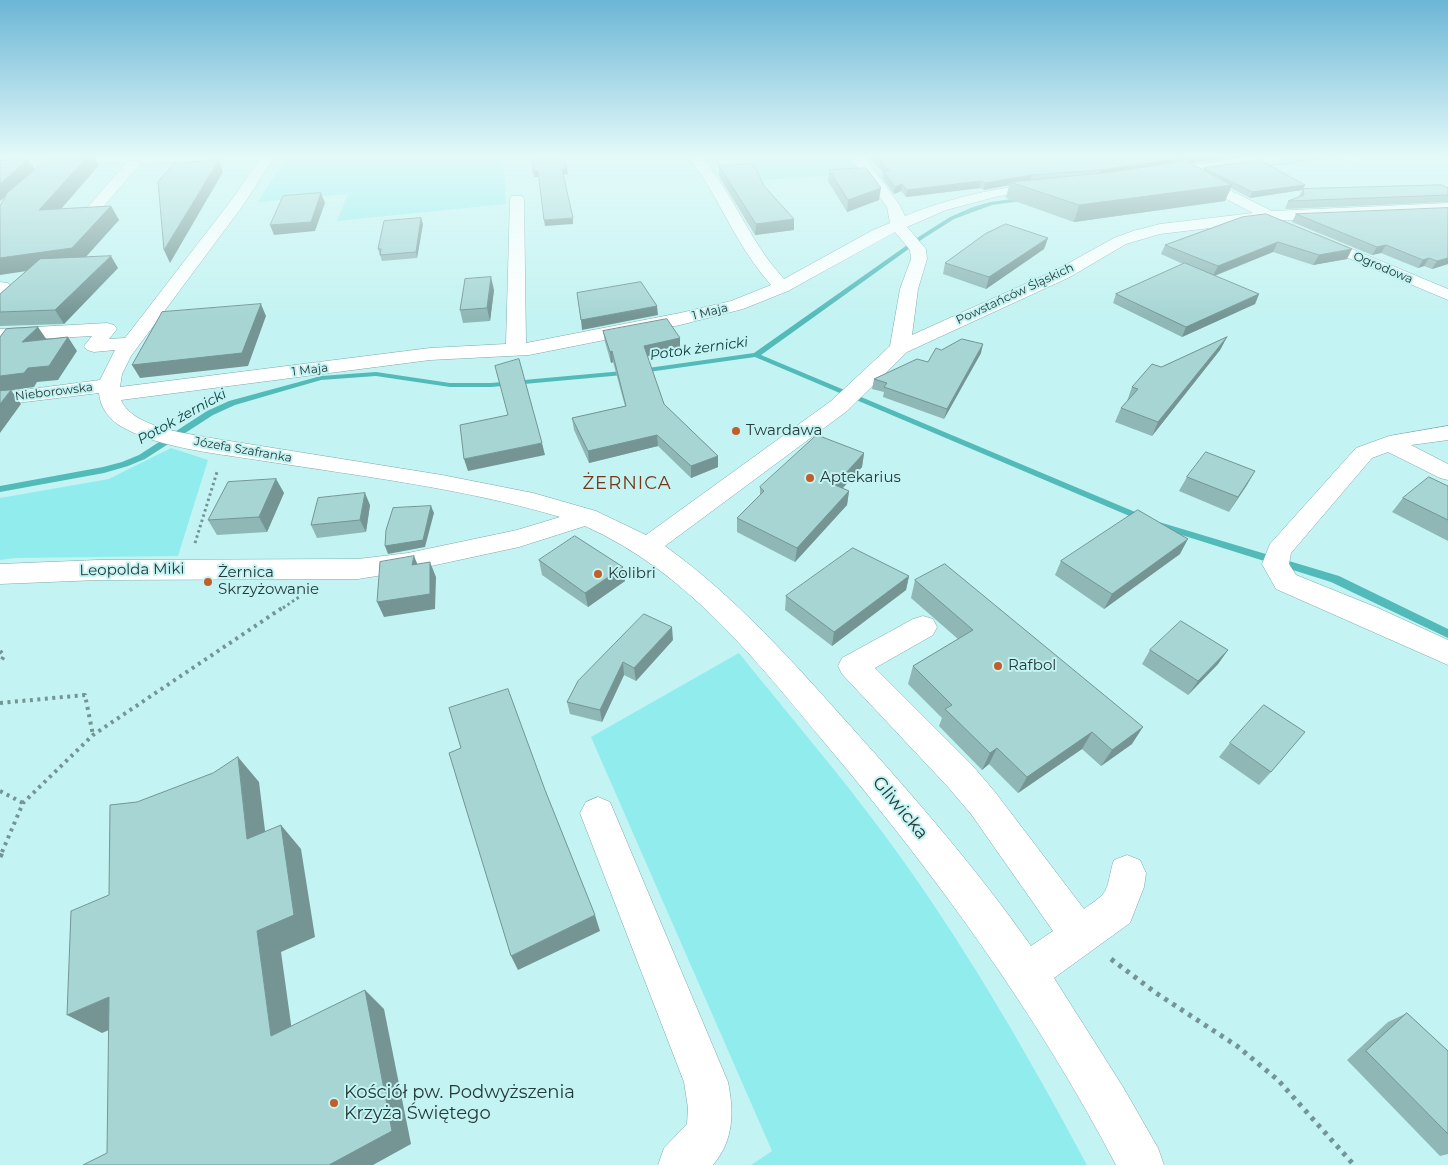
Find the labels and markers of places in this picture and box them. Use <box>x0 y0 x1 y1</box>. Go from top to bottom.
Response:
place label: Twardawa <box>746 422 822 440</box>
marker: Twardawa <box>730 425 742 437</box>
place label: Aptekarius <box>820 469 901 487</box>
marker: Aptekarius <box>804 472 816 484</box>
place label: Żernica Skrzyżowanie <box>218 564 319 599</box>
place label: Kolibri <box>608 565 656 583</box>
marker: Kolibri <box>592 568 604 580</box>
marker: Żernica Skrzyżowanie <box>202 576 214 588</box>
place label: Rafbol <box>1008 657 1056 675</box>
marker: Rafbol <box>992 660 1004 672</box>
place label: Kościół pw. Podwyższenia Krzyża Świętego <box>344 1082 575 1124</box>
marker: Kościół pw. Podwyższenia Krzyża Świętego <box>328 1097 340 1109</box>

